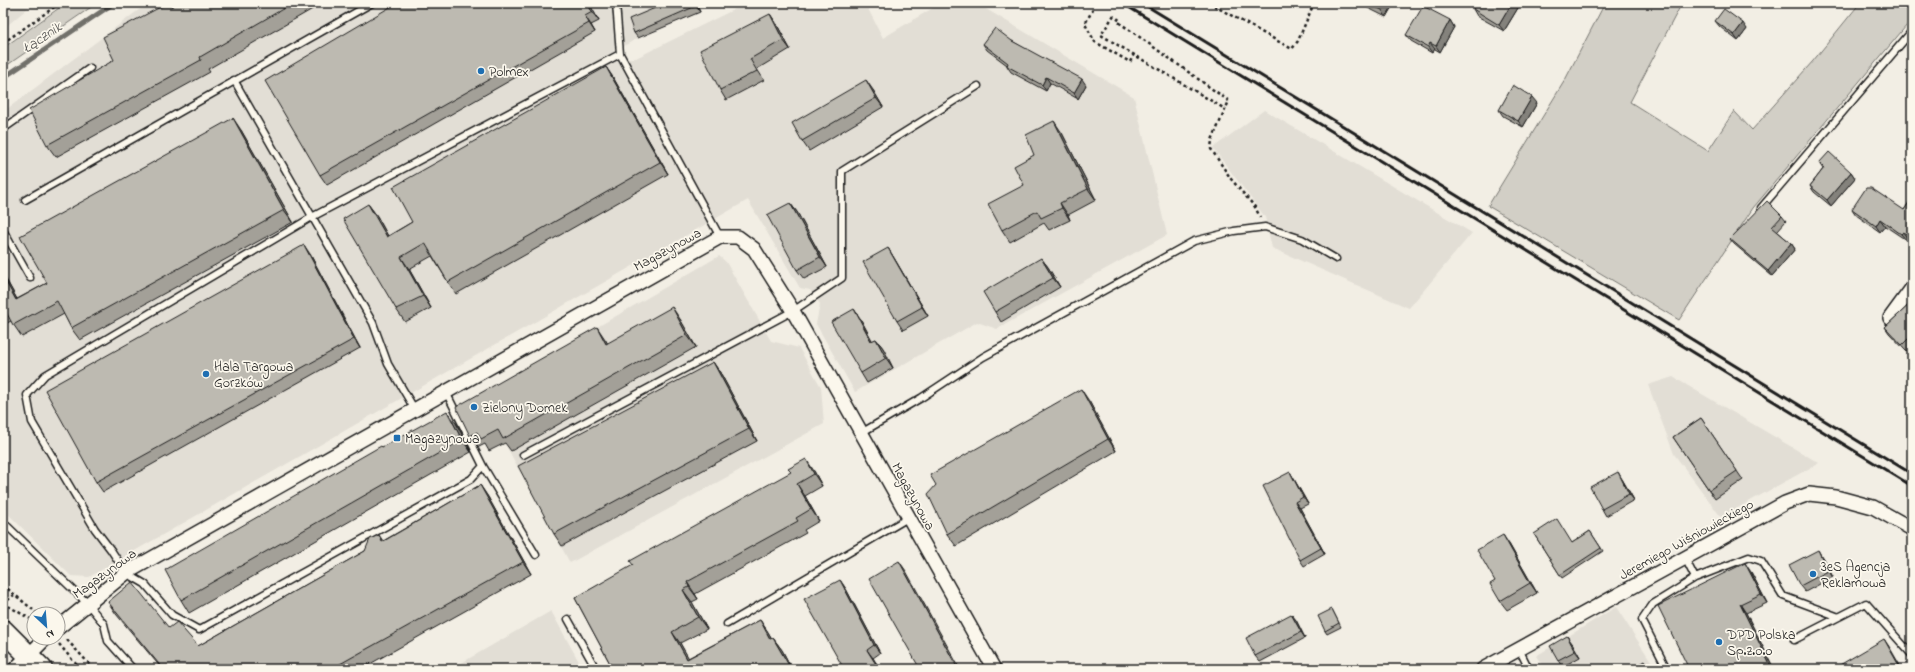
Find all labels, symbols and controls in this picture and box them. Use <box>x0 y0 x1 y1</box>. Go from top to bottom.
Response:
water label: Łącznik <box>18 16 68 59</box>
place label: Polmex <box>489 62 529 83</box>
marker: Polmex <box>476 66 486 76</box>
street label: Magazynowa <box>630 223 706 278</box>
place label: Hala Targowa Gorzków <box>214 357 293 394</box>
marker: Hala Targowa Gorzków <box>201 369 211 379</box>
place label: Zielony Domek <box>482 398 568 420</box>
marker: Zielony Domek <box>469 402 479 412</box>
place label: Magazynowa <box>405 429 480 451</box>
marker: Magazynowa <box>392 433 402 443</box>
street label: Magazynowa <box>885 459 940 535</box>
street label: Jeremiego Wiśniowieckiego <box>1616 495 1758 587</box>
street label: Magazynowa <box>69 544 142 605</box>
place label: 3eS Agencja Reklamowa <box>1821 557 1890 594</box>
marker: 3eS Agencja Reklamowa <box>1808 569 1818 579</box>
north arrow <box>26 606 66 646</box>
text: N <box>43 625 57 643</box>
place label: DPD Polska Sp.z.o.o <box>1726 625 1796 662</box>
marker: DPD Polska Sp.z.o.o <box>1714 637 1724 647</box>

